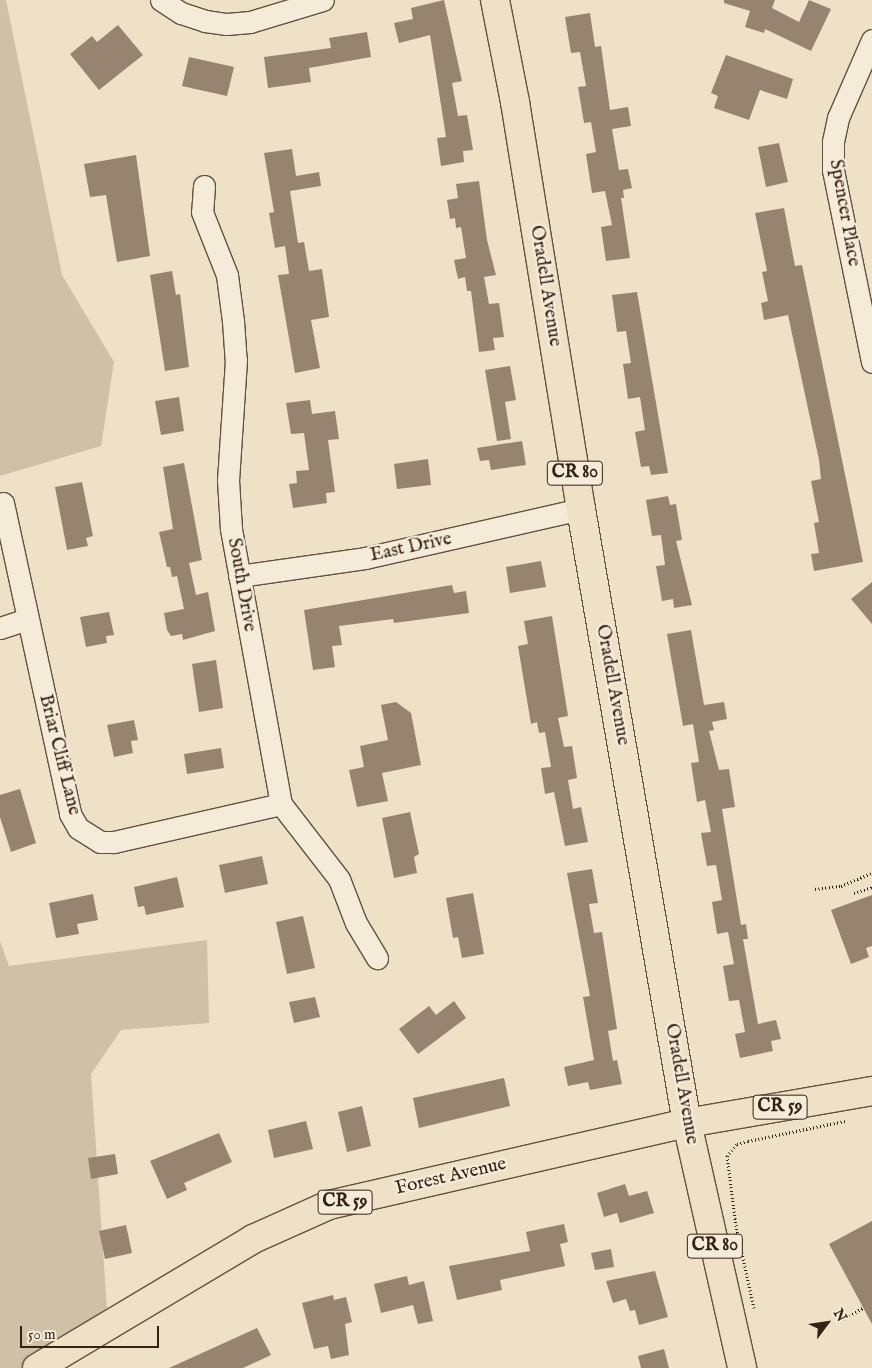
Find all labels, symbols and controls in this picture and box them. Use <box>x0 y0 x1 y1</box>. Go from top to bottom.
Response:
street label: Spencer Place <box>823 158 865 268</box>
street label: Oradell Avenue <box>524 224 566 348</box>
road number: CR 80 <box>546 458 604 488</box>
street label: East Drive <box>368 528 454 568</box>
street label: South Drive <box>222 536 260 634</box>
street label: Oradell Avenue <box>590 623 634 747</box>
street label: Briar Cliff Lane <box>33 692 85 818</box>
street label: Oradell Avenue <box>659 1022 703 1146</box>
road number: CR 59 <box>752 1092 808 1122</box>
street label: Forest Avenue <box>393 1153 509 1201</box>
road number: CR 59 <box>318 1186 372 1218</box>
road number: CR 80 <box>686 1230 744 1262</box>
north arrow <box>802 1298 852 1348</box>
text: N <box>829 1305 851 1325</box>
scale bar <box>22 1316 161 1348</box>
text: 50 m <box>28 1325 56 1344</box>

